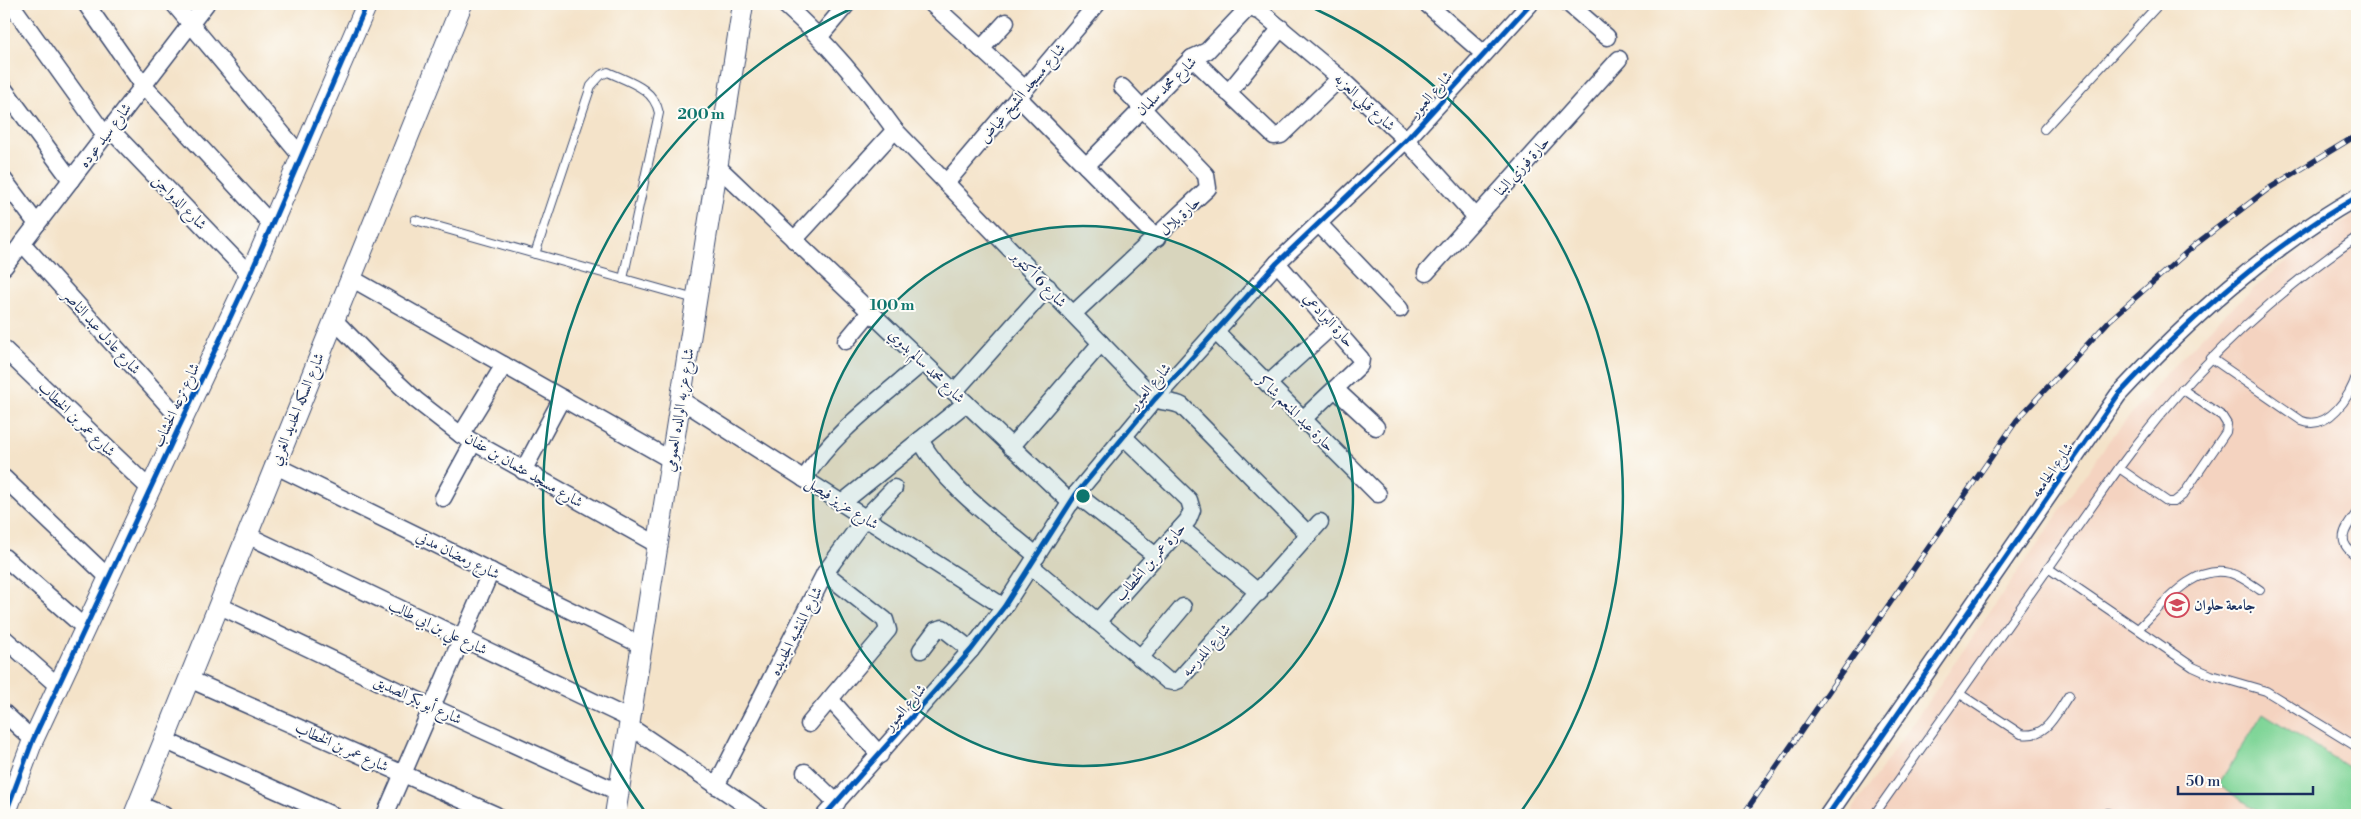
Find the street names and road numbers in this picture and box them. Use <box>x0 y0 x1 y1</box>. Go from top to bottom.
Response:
street label: شارع مسجد الشيخ غياض <box>975 39 1073 150</box>
street label: شارع محمد سلمان <box>1132 52 1203 122</box>
street label: شارع العبور <box>1404 67 1459 125</box>
street label: شارع قبلي العزبه <box>1327 69 1399 138</box>
street label: شارع سيد عوده <box>75 99 138 173</box>
street label: حارة فوزي البنا <box>1491 133 1556 201</box>
street label: شارع الدواجن <box>146 171 211 236</box>
street label: حارة بلال <box>1156 193 1205 240</box>
street label: شارع 6 أكتوبر <box>1003 244 1072 314</box>
street label: شارع عادل عبد الناصر <box>55 285 145 381</box>
street label: حارة البرادعي <box>1298 289 1358 353</box>
street label: شارع محمد سالم بدوي <box>882 325 969 410</box>
street label: شارع عزبه الوالده العمومي <box>660 347 702 474</box>
street label: شارع السكه الحديد الغربي <box>266 350 332 470</box>
street label: شارع العبور <box>1124 359 1178 417</box>
street label: شارع ترعه الخشاب <box>149 360 207 452</box>
street label: حارة عبد المنعم شاكر <box>1249 369 1338 459</box>
street label: شارع عمر بن الخطاب <box>32 378 119 463</box>
street label: شارع مسجد عثمان بن عفان <box>460 429 586 515</box>
street label: شارع الجامعه <box>2027 439 2081 503</box>
street label: شارع عزيز فيصل <box>800 473 882 537</box>
street label: حارة عمر بن الخطاب <box>1111 519 1190 606</box>
street label: شارع رمضان مدني <box>411 527 503 587</box>
street label: شارع المنشيه الجديده <box>766 584 830 680</box>
street label: شارع علي بن ابي طالب <box>384 595 490 663</box>
street label: شارع المدرسه <box>1178 620 1237 683</box>
street label: شارع أبو بكر الصديق <box>369 670 466 732</box>
street label: شارع العبور <box>879 680 933 738</box>
street label: شارع عمر بن الخطاب <box>291 718 392 779</box>

